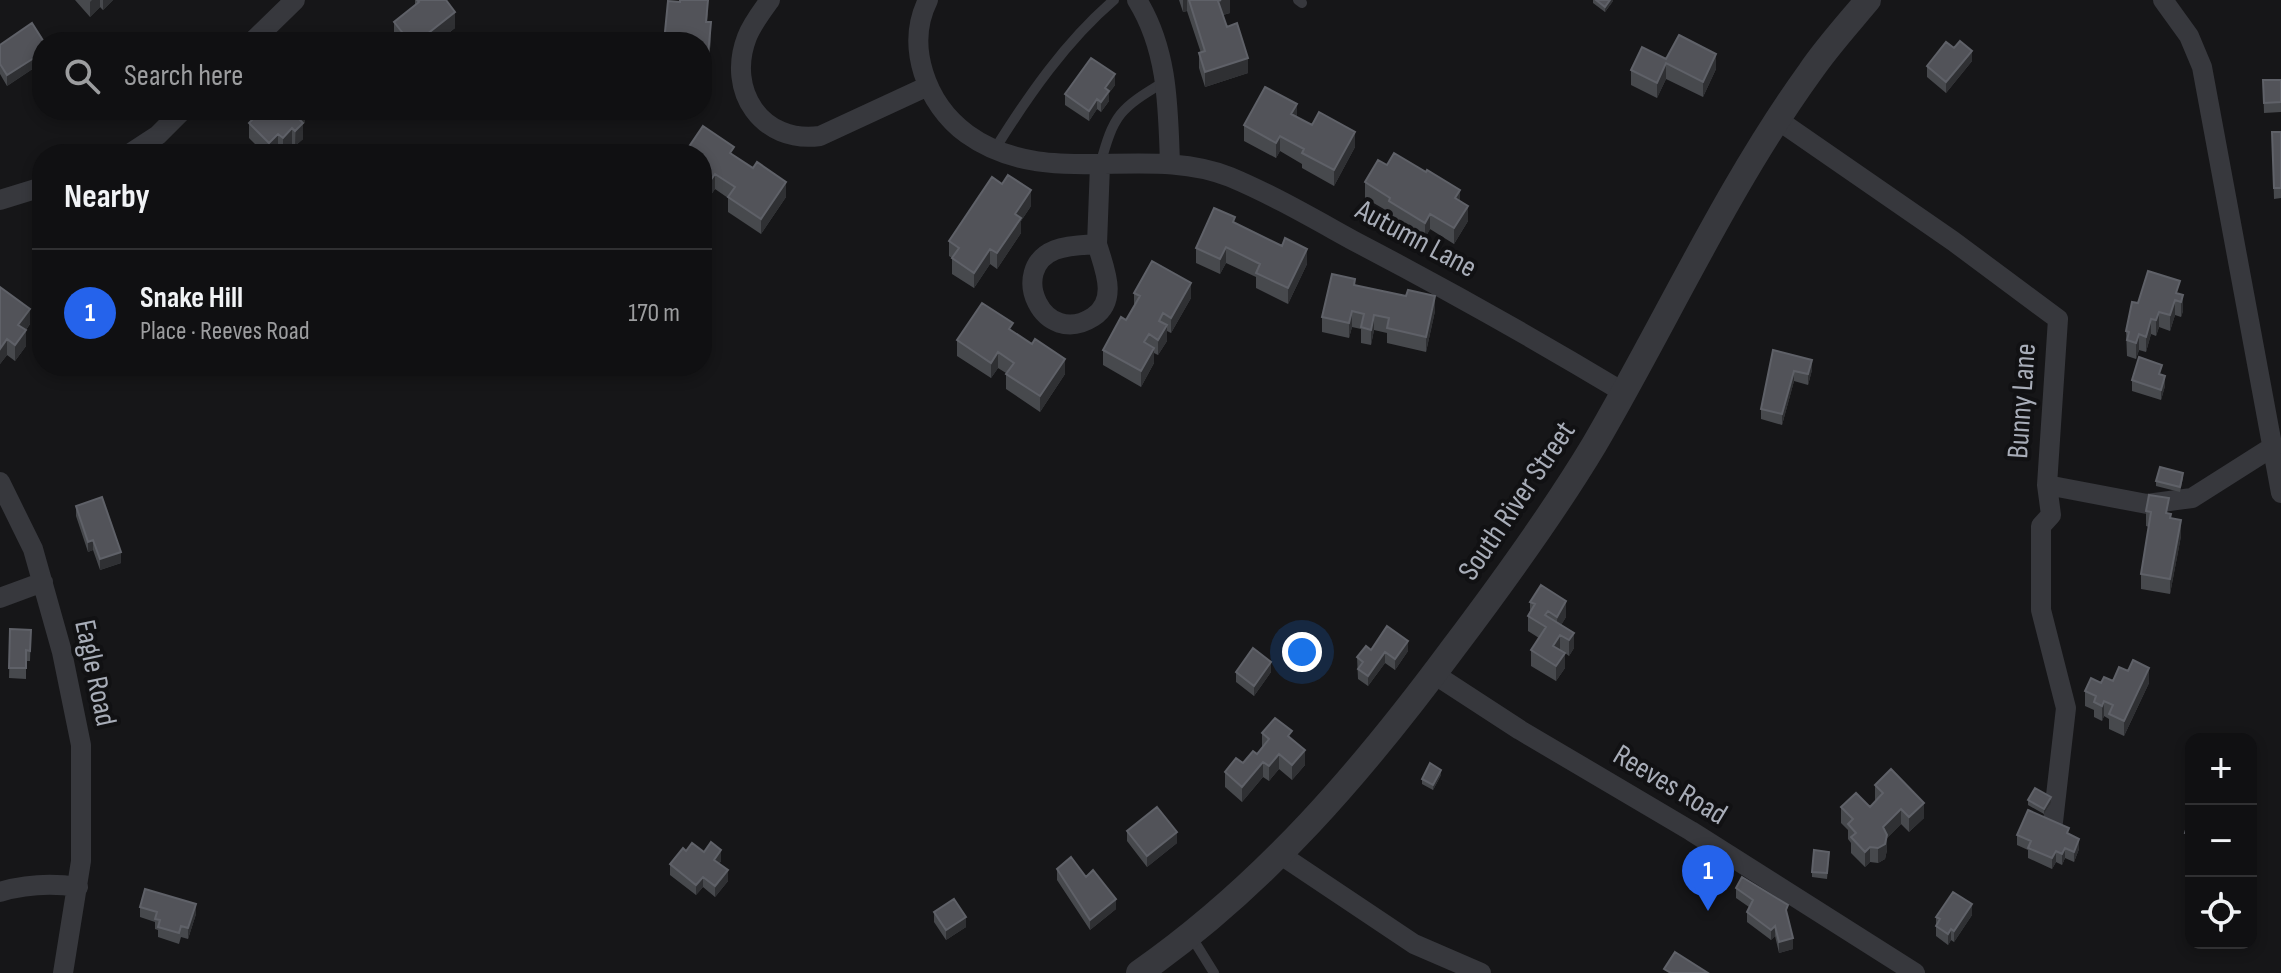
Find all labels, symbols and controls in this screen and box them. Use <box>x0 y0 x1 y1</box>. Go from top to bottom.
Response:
search box <box>32 32 712 120</box>
icon: search <box>60 54 104 98</box>
text: Search here <box>124 58 243 94</box>
text: Nearby <box>64 176 150 217</box>
street label: Autumn Lane <box>1349 192 1483 286</box>
text: Snake Hill <box>140 280 243 316</box>
text: 1 <box>85 298 95 329</box>
text: 170 m <box>628 298 680 329</box>
text: Place · Reeves Road <box>140 316 310 347</box>
street label: Bunny Lane <box>2000 342 2044 460</box>
street label: South River Street <box>1451 415 1583 587</box>
street label: Eagle Road <box>66 617 124 729</box>
your location <box>1282 632 1322 672</box>
map controls <box>2185 733 2257 949</box>
button: + <box>2185 733 2257 805</box>
street label: Reeves Road <box>1607 737 1733 833</box>
button: − <box>2185 805 2257 877</box>
pin: 1 <box>1682 845 1734 911</box>
button: locate <box>2185 877 2257 949</box>

